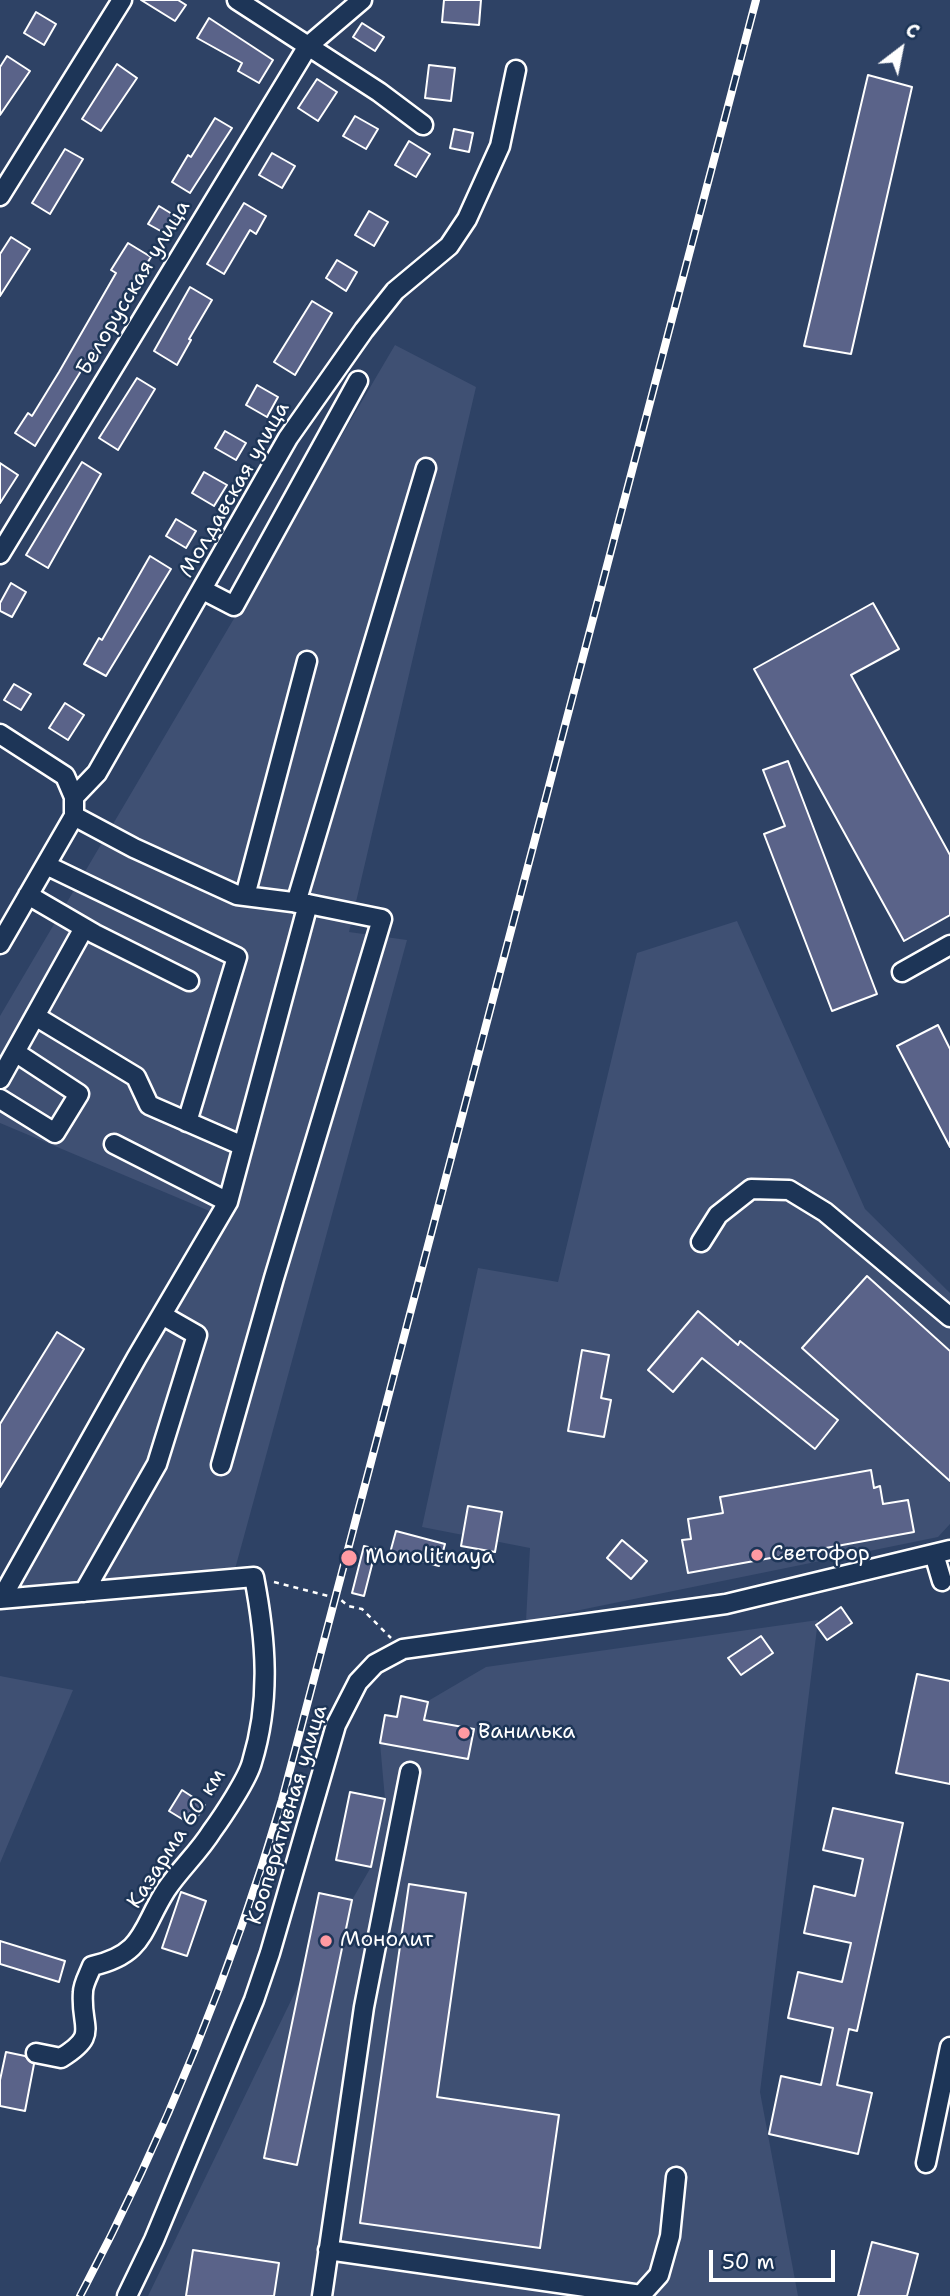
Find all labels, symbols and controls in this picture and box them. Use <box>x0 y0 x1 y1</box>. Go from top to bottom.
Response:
north arrow <box>866 14 936 84</box>
text: С <box>901 17 924 44</box>
street label: Белорусская улица <box>72 196 196 380</box>
street label: Молдавская улица <box>174 398 296 582</box>
place label: Светофор <box>771 1542 870 1568</box>
place label: Monolitnaya <box>365 1545 494 1571</box>
marker: Светофор <box>749 1547 765 1563</box>
marker: Monolitnaya <box>339 1548 359 1568</box>
street label: Кооперативная улица <box>243 1702 333 1928</box>
place label: Ванилька <box>478 1720 575 1746</box>
marker: Ванилька <box>456 1725 472 1741</box>
street label: Казарма 60 км <box>122 1764 232 1914</box>
place label: Монолит <box>340 1928 433 1954</box>
marker: Монолит <box>318 1933 334 1949</box>
scale bar <box>712 2236 838 2280</box>
text: 50 m <box>722 2248 775 2276</box>

